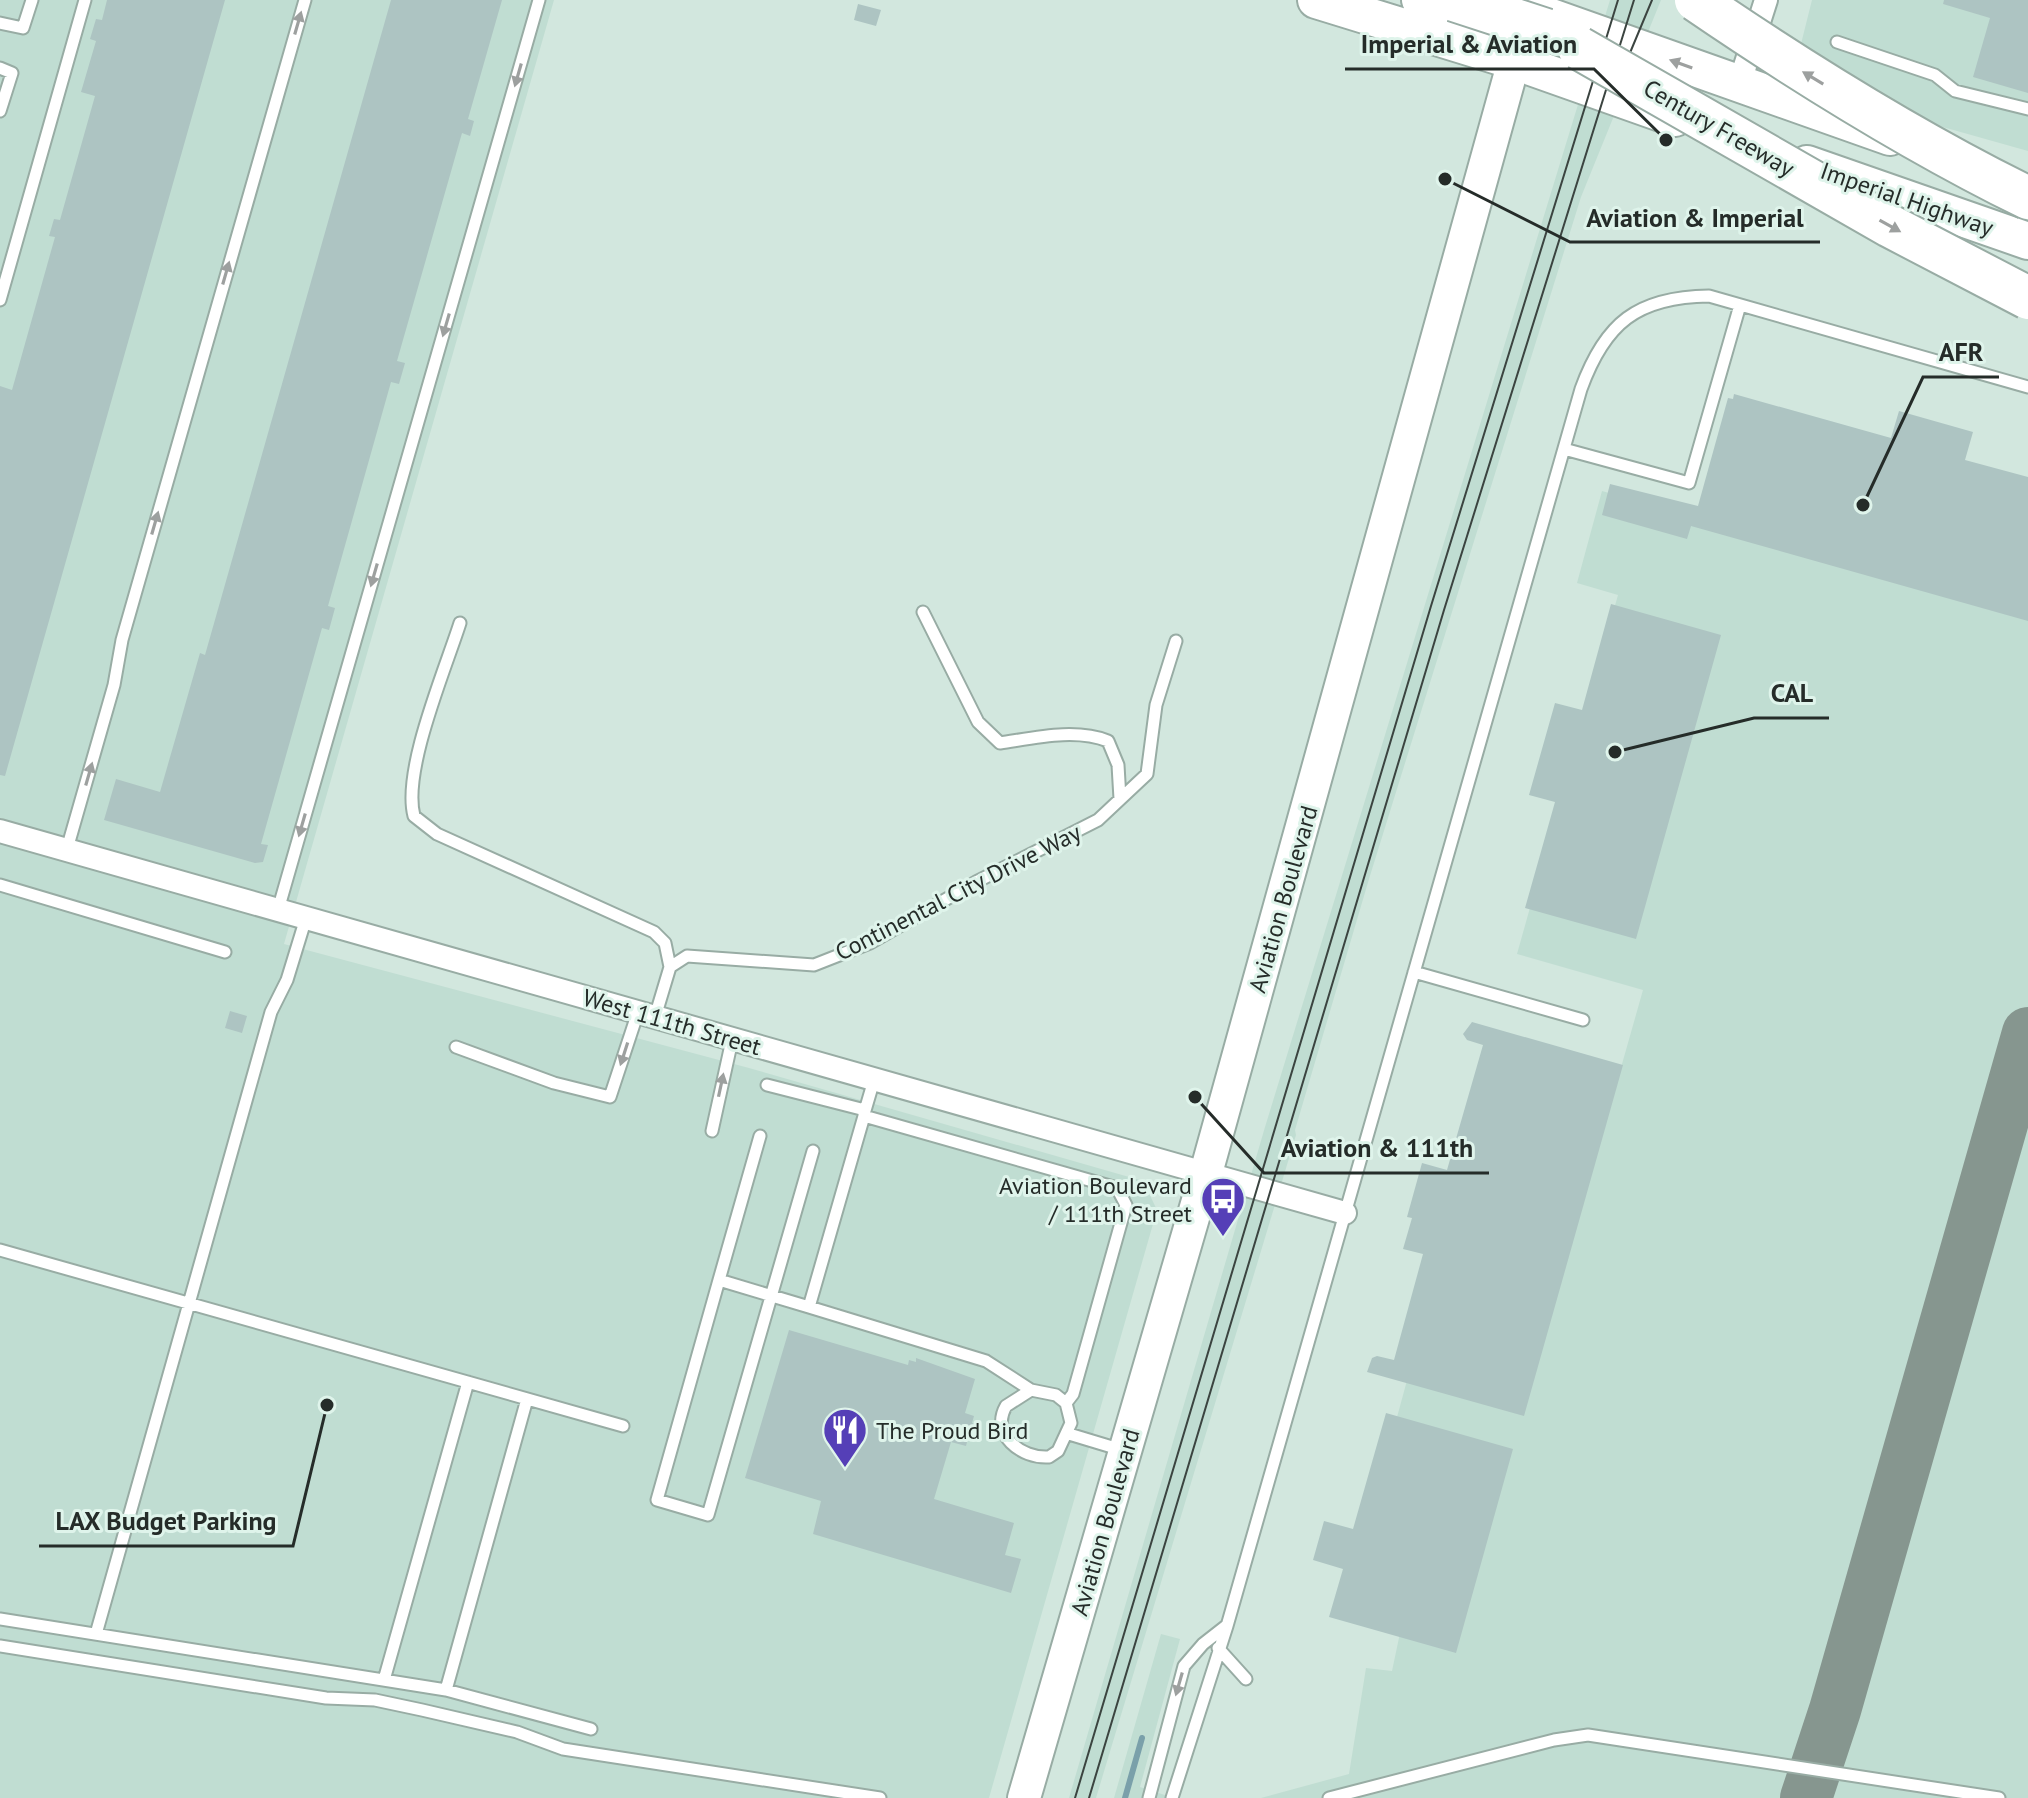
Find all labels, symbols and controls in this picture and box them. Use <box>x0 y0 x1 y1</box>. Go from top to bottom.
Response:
one-way arrow <box>292 11 305 35</box>
callout: Imperial & Aviation <box>1345 19 1594 69</box>
text: Imperial & Aviation <box>1361 27 1577 60</box>
one-way arrow <box>1668 57 1692 69</box>
one-way arrow <box>511 63 524 87</box>
street label: Century Freeway <box>1638 72 1800 184</box>
one-way arrow <box>1802 72 1824 86</box>
street label: Imperial Highway <box>1816 155 1998 243</box>
callout: Aviation & Imperial <box>1570 192 1820 242</box>
text: Aviation & Imperial <box>1586 201 1804 234</box>
one-way arrow <box>1879 219 1901 233</box>
one-way arrow <box>221 261 233 286</box>
one-way arrow <box>439 313 452 337</box>
callout: AFR <box>1923 327 1999 377</box>
text: AFR <box>1939 335 1984 368</box>
one-way arrow <box>149 511 162 535</box>
one-way arrow <box>368 562 380 587</box>
callout: CAL <box>1754 668 1829 718</box>
text: CAL <box>1771 676 1814 709</box>
one-way arrow <box>83 762 95 787</box>
street label: Aviation Boulevard <box>1241 802 1325 996</box>
one-way arrow <box>296 812 308 837</box>
street label: Continental City Drive Way <box>830 816 1086 968</box>
street label: West 111th Street <box>579 982 765 1062</box>
one-way arrow <box>617 1043 629 1067</box>
one-way arrow <box>715 1073 728 1098</box>
callout: Aviation & 111th <box>1264 1123 1489 1173</box>
text: Aviation & 111th <box>1281 1131 1473 1164</box>
place label: Aviation Boulevard / 111th Street <box>999 1170 1192 1229</box>
bus stop icon: Aviation Boulevard / 111th Street <box>1199 1175 1247 1238</box>
restaurant icon: The Proud Bird <box>821 1406 869 1469</box>
place label: The Proud Bird <box>876 1415 1028 1446</box>
street label: Aviation Boulevard <box>1063 1425 1147 1619</box>
callout: LAX Budget Parking <box>39 1496 293 1546</box>
text: LAX Budget Parking <box>55 1504 277 1537</box>
one-way arrow <box>1172 1673 1185 1697</box>

